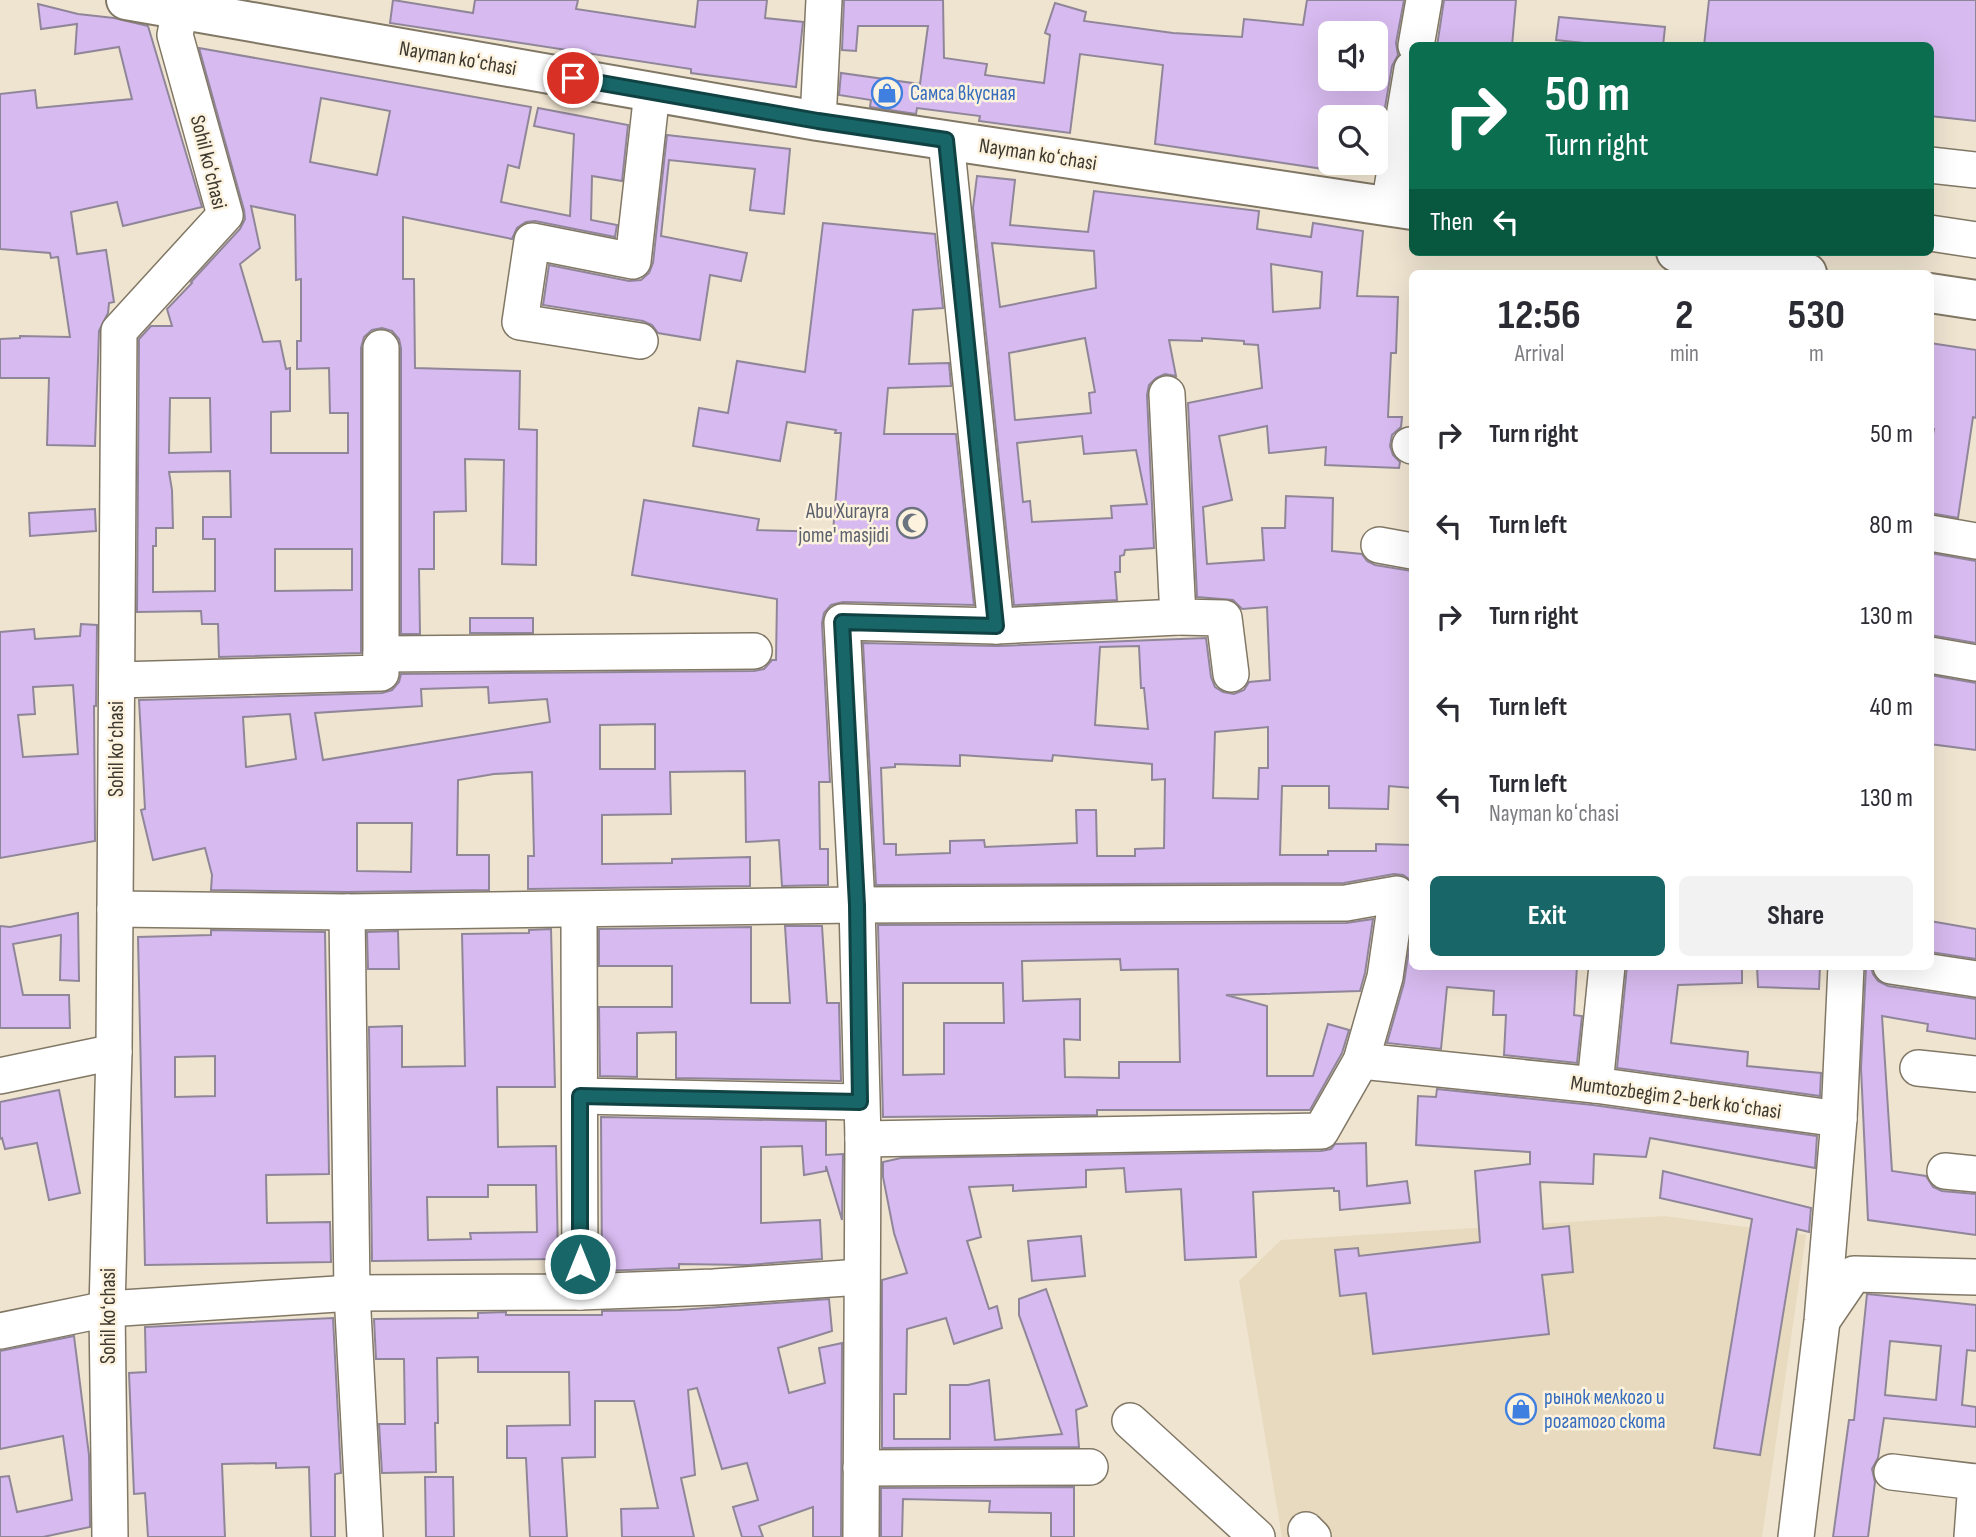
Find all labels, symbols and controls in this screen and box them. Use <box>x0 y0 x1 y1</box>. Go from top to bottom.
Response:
map controls <box>1318 21 1388 175</box>
button: sound <box>1318 21 1388 91</box>
street label: Nayman koʻchasi <box>397 36 519 81</box>
pin <box>543 48 603 108</box>
icon: arrive <box>554 59 592 97</box>
text: 50 m <box>1545 66 1630 125</box>
icon: right <box>1430 70 1521 161</box>
shop icon: Самса вкусная <box>870 76 904 110</box>
place label: Самса вкусная <box>910 81 1016 106</box>
button: search <box>1318 105 1388 175</box>
street label: Sohil koʻchasi <box>185 113 232 212</box>
text: Turn right <box>1545 126 1649 165</box>
street label: Nayman koʻchasi <box>977 133 1098 176</box>
icon: left <box>1487 203 1525 241</box>
text: Then <box>1430 207 1473 238</box>
text: 12:56 <box>1498 290 1581 341</box>
text: 2 <box>1675 290 1694 341</box>
text: 530 <box>1788 290 1845 341</box>
text: Arrival <box>1515 340 1564 368</box>
text: min <box>1670 340 1699 368</box>
text: m <box>1809 340 1824 368</box>
icon: right <box>1430 416 1468 454</box>
text: Turn right <box>1489 419 1578 450</box>
text: 50 m <box>1870 419 1913 450</box>
place label: Abu Xurayra jome' masjidi <box>798 499 889 548</box>
mosque icon: Abu Xurayra jome' masjidi <box>895 506 929 540</box>
icon: left <box>1430 507 1468 545</box>
text: Turn left <box>1489 510 1567 541</box>
text: 80 m <box>1869 510 1913 541</box>
icon: right <box>1430 598 1468 636</box>
text: Turn right <box>1489 601 1578 632</box>
text: 130 m <box>1861 601 1913 632</box>
icon: left <box>1430 689 1468 727</box>
text: Turn left <box>1489 692 1567 723</box>
text: 40 m <box>1870 692 1913 723</box>
street label: Sohil koʻchasi <box>104 701 129 797</box>
text: Turn left <box>1489 769 1567 800</box>
icon: left <box>1430 780 1468 818</box>
text: 130 m <box>1861 783 1913 814</box>
text: Nayman koʻchasi <box>1489 800 1619 828</box>
button: Exit <box>1430 876 1665 956</box>
button: Share <box>1679 876 1913 956</box>
street label: Mumtozbegim 2-berk koʻchasi <box>1569 1070 1783 1125</box>
position arrow <box>543 1227 617 1301</box>
street label: Sohil koʻchasi <box>96 1268 121 1364</box>
place label: рынок мелкого и рогатого скота <box>1544 1385 1666 1434</box>
shop icon: рынок мелкого и рогатого скота <box>1504 1392 1538 1426</box>

